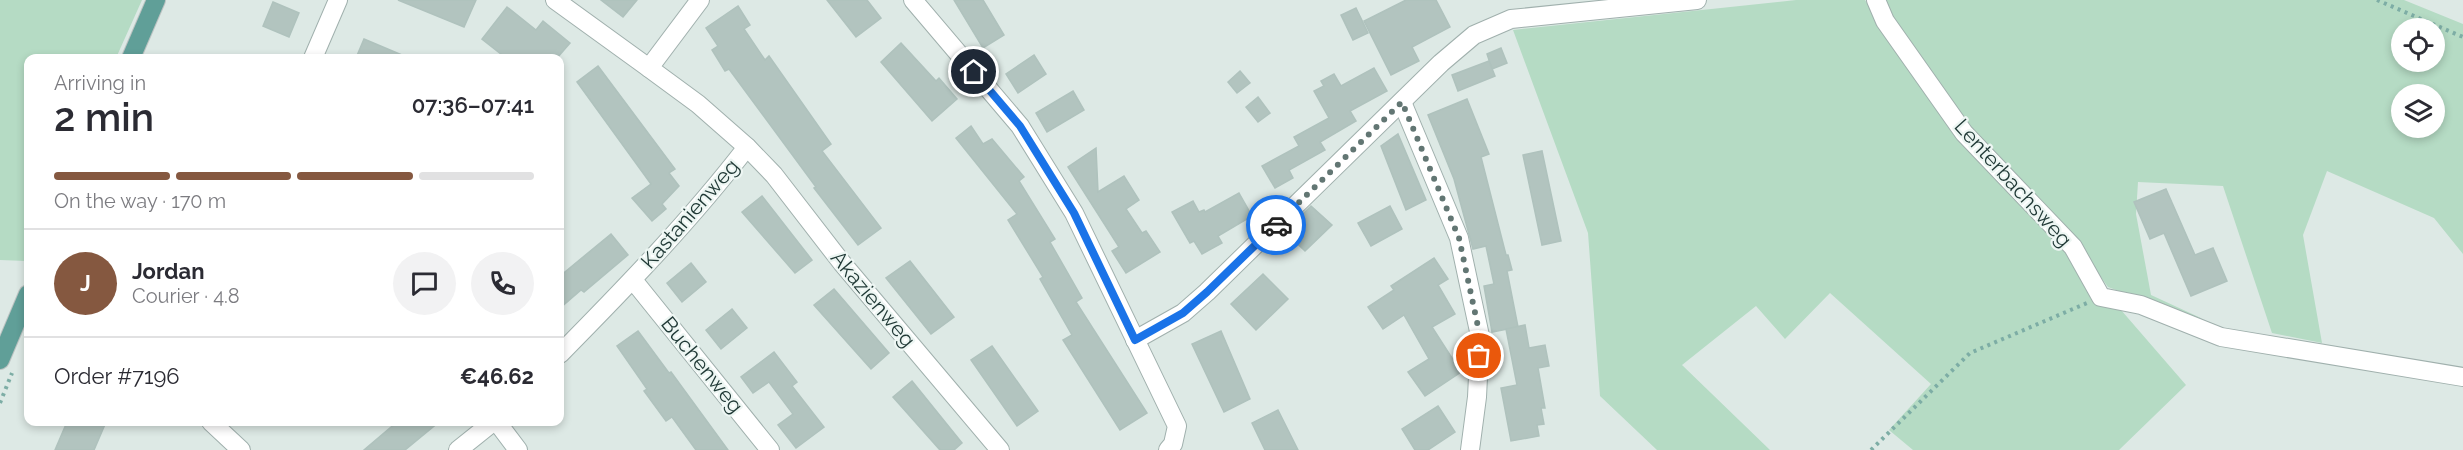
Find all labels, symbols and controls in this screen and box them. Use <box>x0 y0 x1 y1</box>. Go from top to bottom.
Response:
map controls <box>2391 18 2445 138</box>
button: locate <box>2391 18 2445 72</box>
pin <box>948 46 999 97</box>
icon: home <box>957 55 990 88</box>
text: Arriving in <box>54 71 146 95</box>
button: layers <box>2391 84 2445 138</box>
text: 07:36–07:41 <box>412 92 534 118</box>
text: 2 min <box>54 94 154 140</box>
street label: Lenterbachsweg <box>1950 114 2077 252</box>
street label: Kastanienweg <box>635 154 744 273</box>
text: On the way · 170 m <box>54 189 226 213</box>
courier <box>1246 195 1306 255</box>
icon: car <box>1260 209 1293 242</box>
street label: Akazienweg <box>826 245 921 352</box>
button: chat <box>393 252 456 315</box>
button: phone <box>471 252 534 315</box>
text: Jordan <box>132 258 204 284</box>
text: J <box>80 270 91 296</box>
text: Courier · 4.8 <box>132 284 240 308</box>
street label: Buchenweg <box>656 312 749 418</box>
pin <box>1453 330 1504 381</box>
icon: bag <box>1462 339 1495 372</box>
text: Order #7196 <box>54 363 180 389</box>
text: €46.62 <box>460 363 534 389</box>

